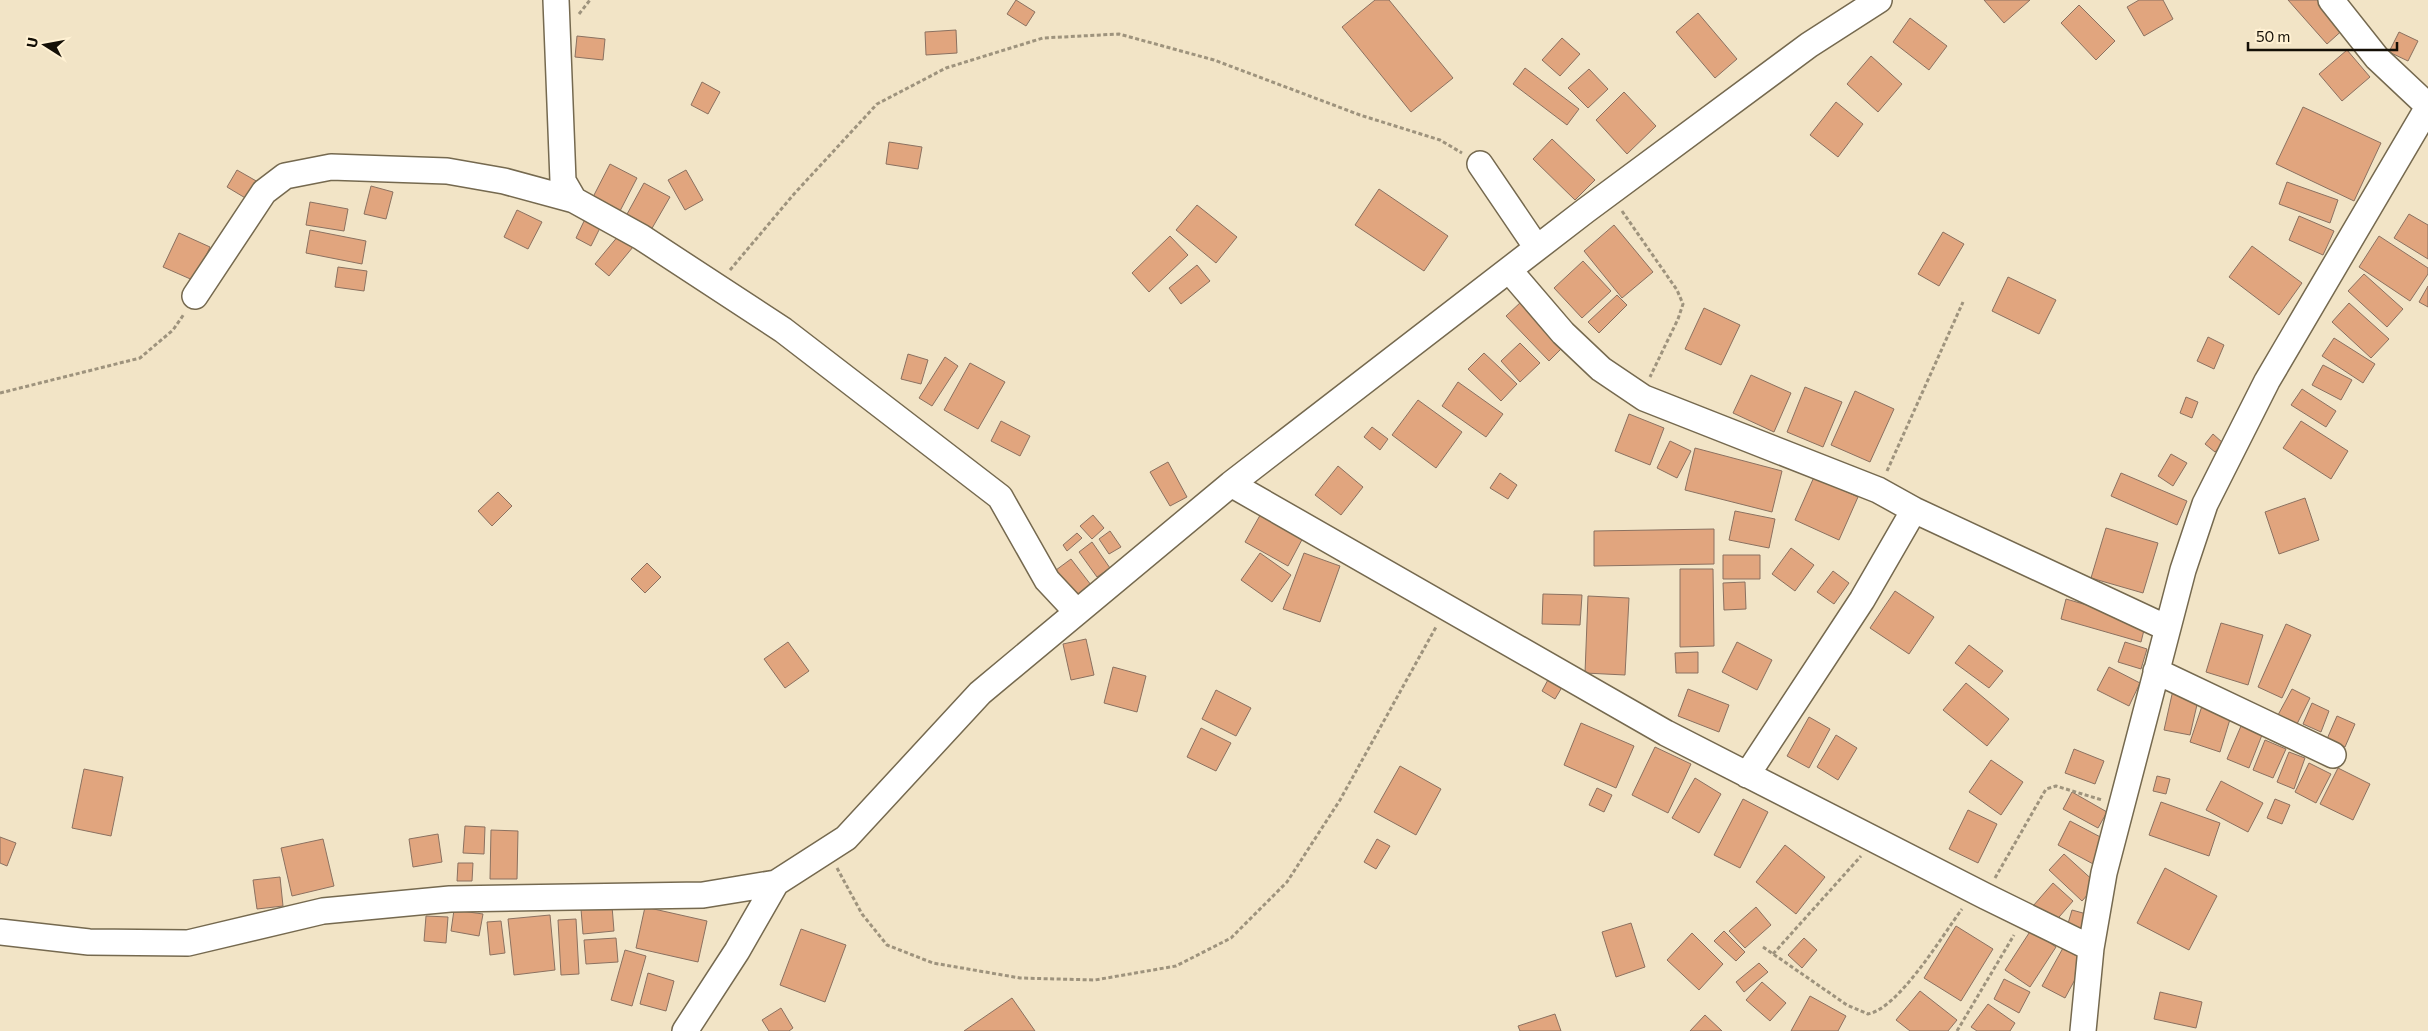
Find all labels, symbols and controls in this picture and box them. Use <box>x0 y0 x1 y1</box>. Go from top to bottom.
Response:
north arrow <box>20 20 70 70</box>
scale bar <box>2248 20 2397 52</box>
text: 50 m <box>2256 27 2290 45</box>
text: U <box>22 36 41 49</box>

